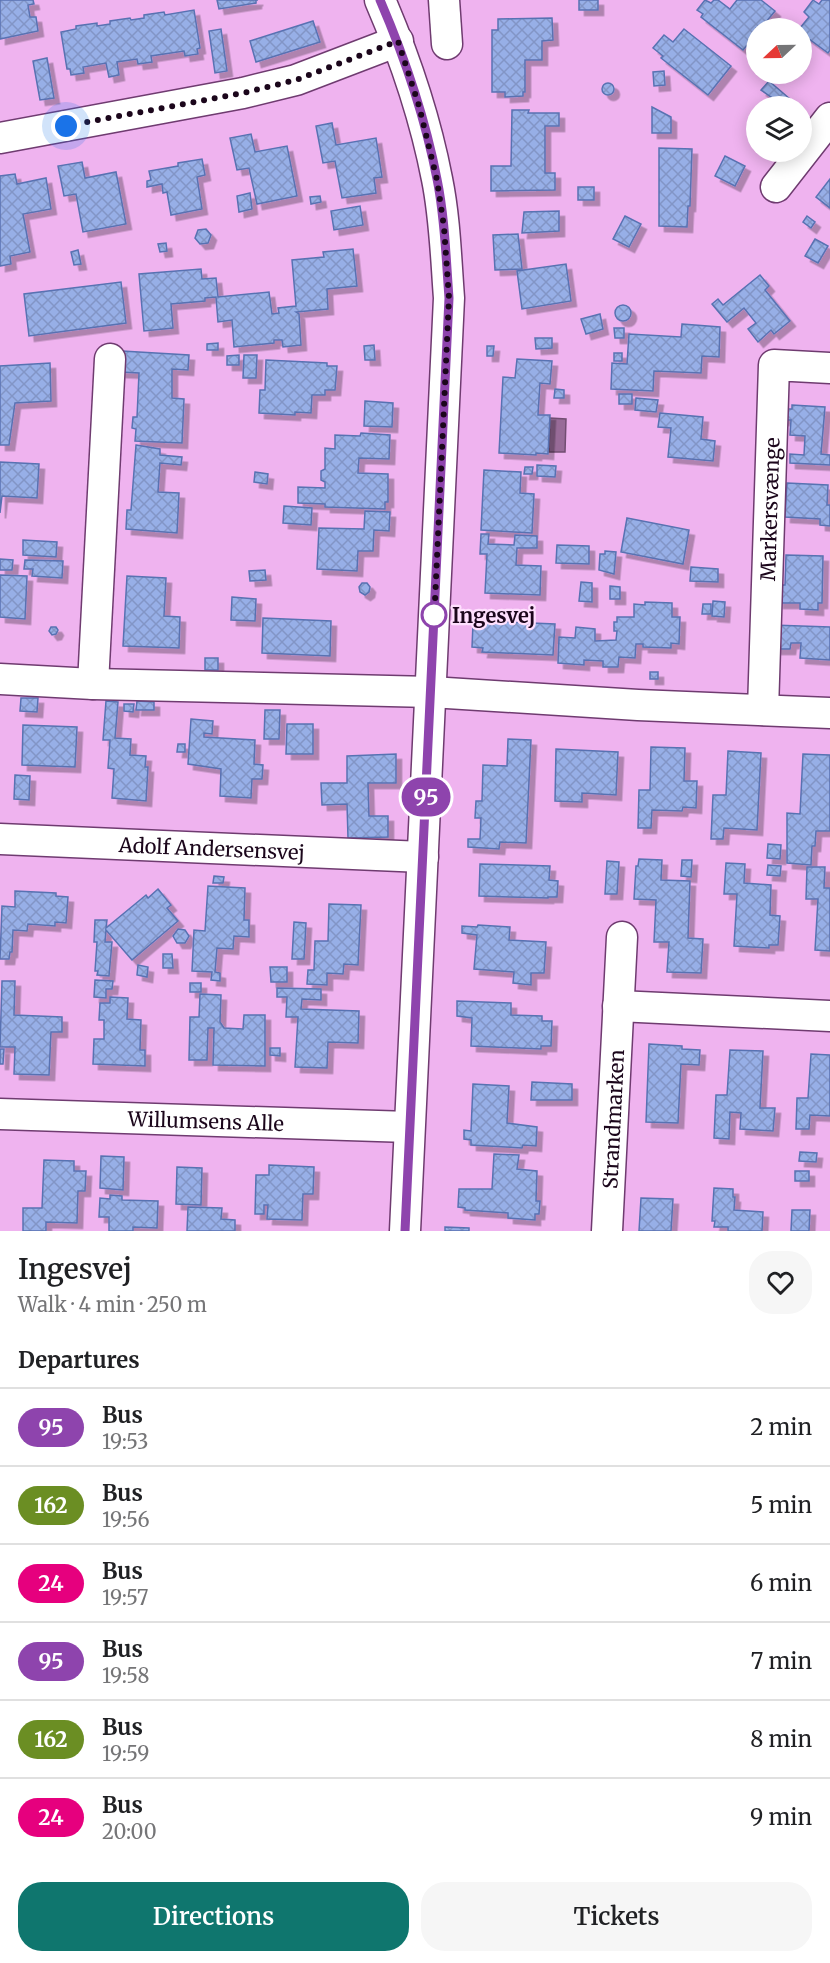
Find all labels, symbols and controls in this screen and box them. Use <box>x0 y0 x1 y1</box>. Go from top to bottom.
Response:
north arrow <box>746 18 812 84</box>
map controls <box>746 18 812 162</box>
button: layers <box>746 96 812 162</box>
your location <box>51 111 81 141</box>
street label: Markersvænge <box>755 437 784 581</box>
marker: Ingesvej <box>421 602 447 628</box>
place label: Ingesvej <box>452 603 535 628</box>
line badge: 95 <box>399 778 453 816</box>
text: 95 <box>414 784 438 811</box>
street label: Adolf Andersensvej <box>117 832 305 864</box>
street label: Strandmarken <box>597 1049 629 1189</box>
street label: Willumsens Alle <box>126 1106 284 1136</box>
text: Ingesvej <box>18 1251 132 1287</box>
button: heart <box>749 1251 812 1314</box>
text: Walk · 4 min · 250 m <box>18 1292 207 1317</box>
text: Departures <box>18 1346 140 1374</box>
text: Bus <box>102 1401 143 1429</box>
text: 2 min <box>750 1413 812 1441</box>
text: 95 <box>39 1414 63 1441</box>
text: 19:53 <box>102 1429 148 1454</box>
text: Bus <box>102 1479 143 1507</box>
text: 5 min <box>750 1491 812 1519</box>
text: 162 <box>34 1492 68 1519</box>
text: 19:56 <box>102 1507 150 1532</box>
text: Bus <box>102 1557 143 1585</box>
text: 6 min <box>750 1569 812 1597</box>
text: 24 <box>38 1570 64 1597</box>
text: 19:57 <box>102 1585 148 1610</box>
text: Bus <box>102 1635 143 1663</box>
text: 7 min <box>751 1647 812 1675</box>
text: 95 <box>39 1648 63 1675</box>
text: 19:58 <box>102 1663 149 1688</box>
text: Bus <box>102 1713 143 1741</box>
text: 8 min <box>750 1725 812 1753</box>
text: 162 <box>34 1726 68 1753</box>
text: 19:59 <box>102 1741 149 1766</box>
text: Bus <box>102 1791 143 1819</box>
text: 9 min <box>750 1803 812 1831</box>
text: 24 <box>38 1804 64 1831</box>
text: 20:00 <box>102 1819 157 1844</box>
button: Directions <box>18 1882 409 1951</box>
button: Tickets <box>421 1882 812 1951</box>

